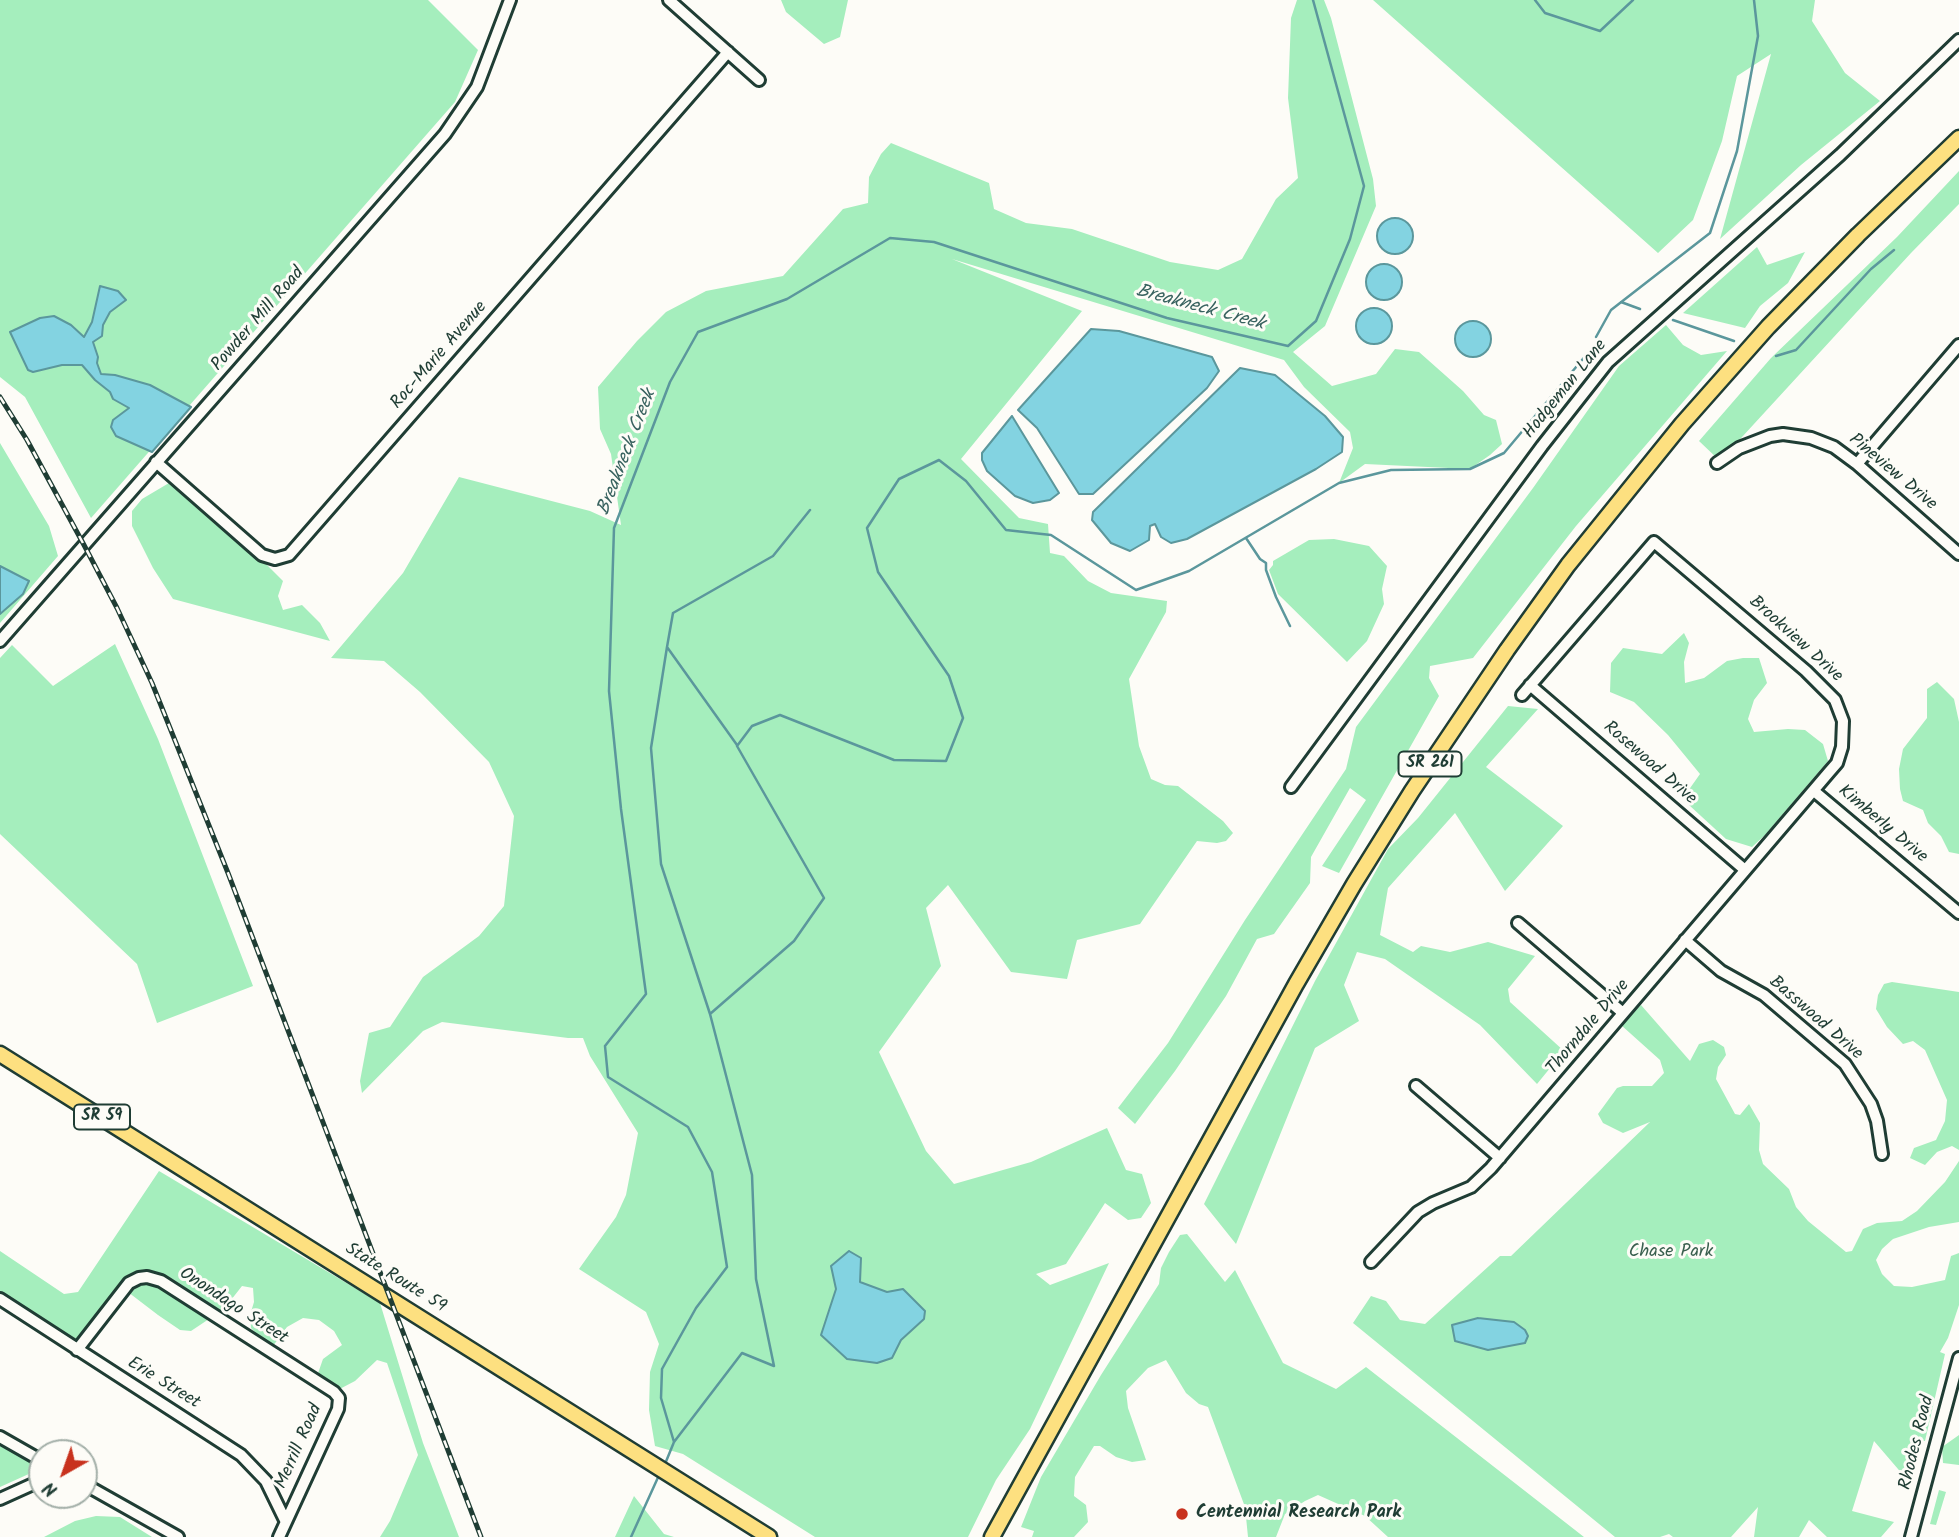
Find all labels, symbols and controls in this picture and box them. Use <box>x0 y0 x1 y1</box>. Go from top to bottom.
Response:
street label: Powder Mill Road <box>208 264 310 376</box>
water label: Breakneck Creek <box>1133 281 1267 337</box>
street label: Roc-Marie Avenue <box>387 298 493 414</box>
street label: Hodgeman Lane <box>1519 336 1613 444</box>
water label: Breakneck Creek <box>594 387 662 519</box>
street label: Pineview Drive <box>1843 430 1941 516</box>
street label: Brookview Drive <box>1744 592 1846 688</box>
street label: Rosewood Drive <box>1598 718 1700 810</box>
road number: SR 261 <box>1398 751 1462 776</box>
street label: Kimberly Drive <box>1833 781 1931 869</box>
street label: Basswood Drive <box>1764 972 1866 1066</box>
street label: Thorndale Drive <box>1543 976 1635 1080</box>
road number: SR 59 <box>74 1105 130 1130</box>
street label: State Route 59 <box>340 1239 450 1319</box>
park label: Chase Park <box>1629 1242 1713 1264</box>
street label: Onondago Street <box>175 1264 291 1350</box>
street label: Erie Street <box>123 1353 203 1415</box>
street label: Rhodes Road <box>1896 1394 1940 1492</box>
street label: Merrill Road <box>272 1401 328 1493</box>
north arrow <box>28 1439 98 1509</box>
text: N <box>37 1473 65 1504</box>
place label: Centennial Research Park <box>1196 1503 1401 1525</box>
marker: Centennial Research Park <box>1174 1506 1190 1522</box>

